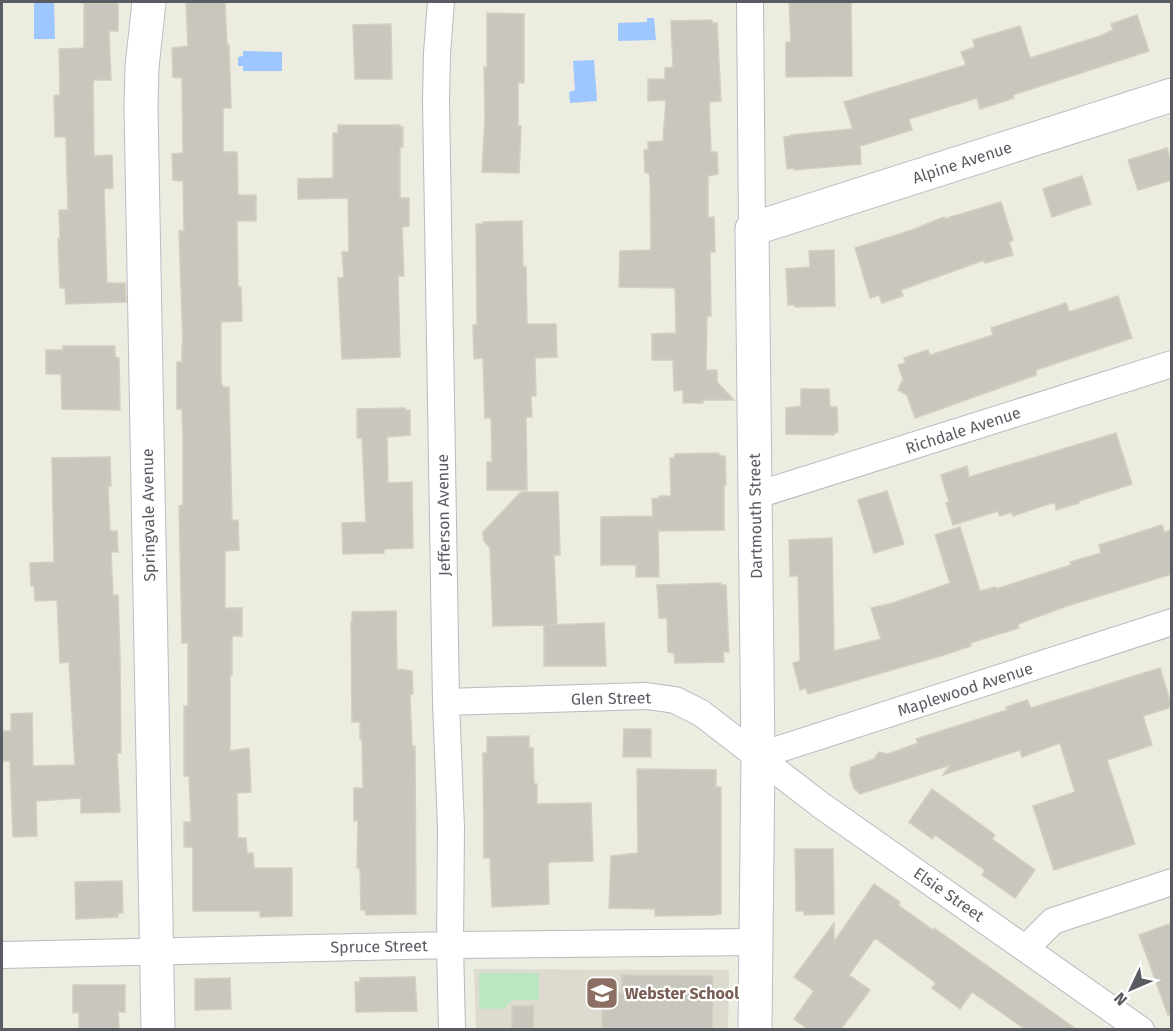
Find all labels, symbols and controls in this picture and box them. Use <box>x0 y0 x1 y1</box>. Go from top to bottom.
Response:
street label: Alpine Avenue <box>910 137 1014 187</box>
street label: Richdale Avenue <box>903 403 1023 458</box>
street label: Springvale Avenue <box>138 448 159 582</box>
street label: Dartmouth Street <box>745 453 766 579</box>
street label: Jefferson Avenue <box>433 454 454 576</box>
street label: Maplewood Avenue <box>895 659 1035 720</box>
street label: Glen Street <box>571 688 652 709</box>
street label: Elsie Street <box>910 863 988 926</box>
street label: Spruce Street <box>330 936 428 957</box>
north arrow <box>1101 959 1161 1019</box>
school or university icon: Webster School <box>584 975 620 1011</box>
place label: Webster School <box>625 984 739 1003</box>
text: N <box>1110 989 1131 1009</box>

